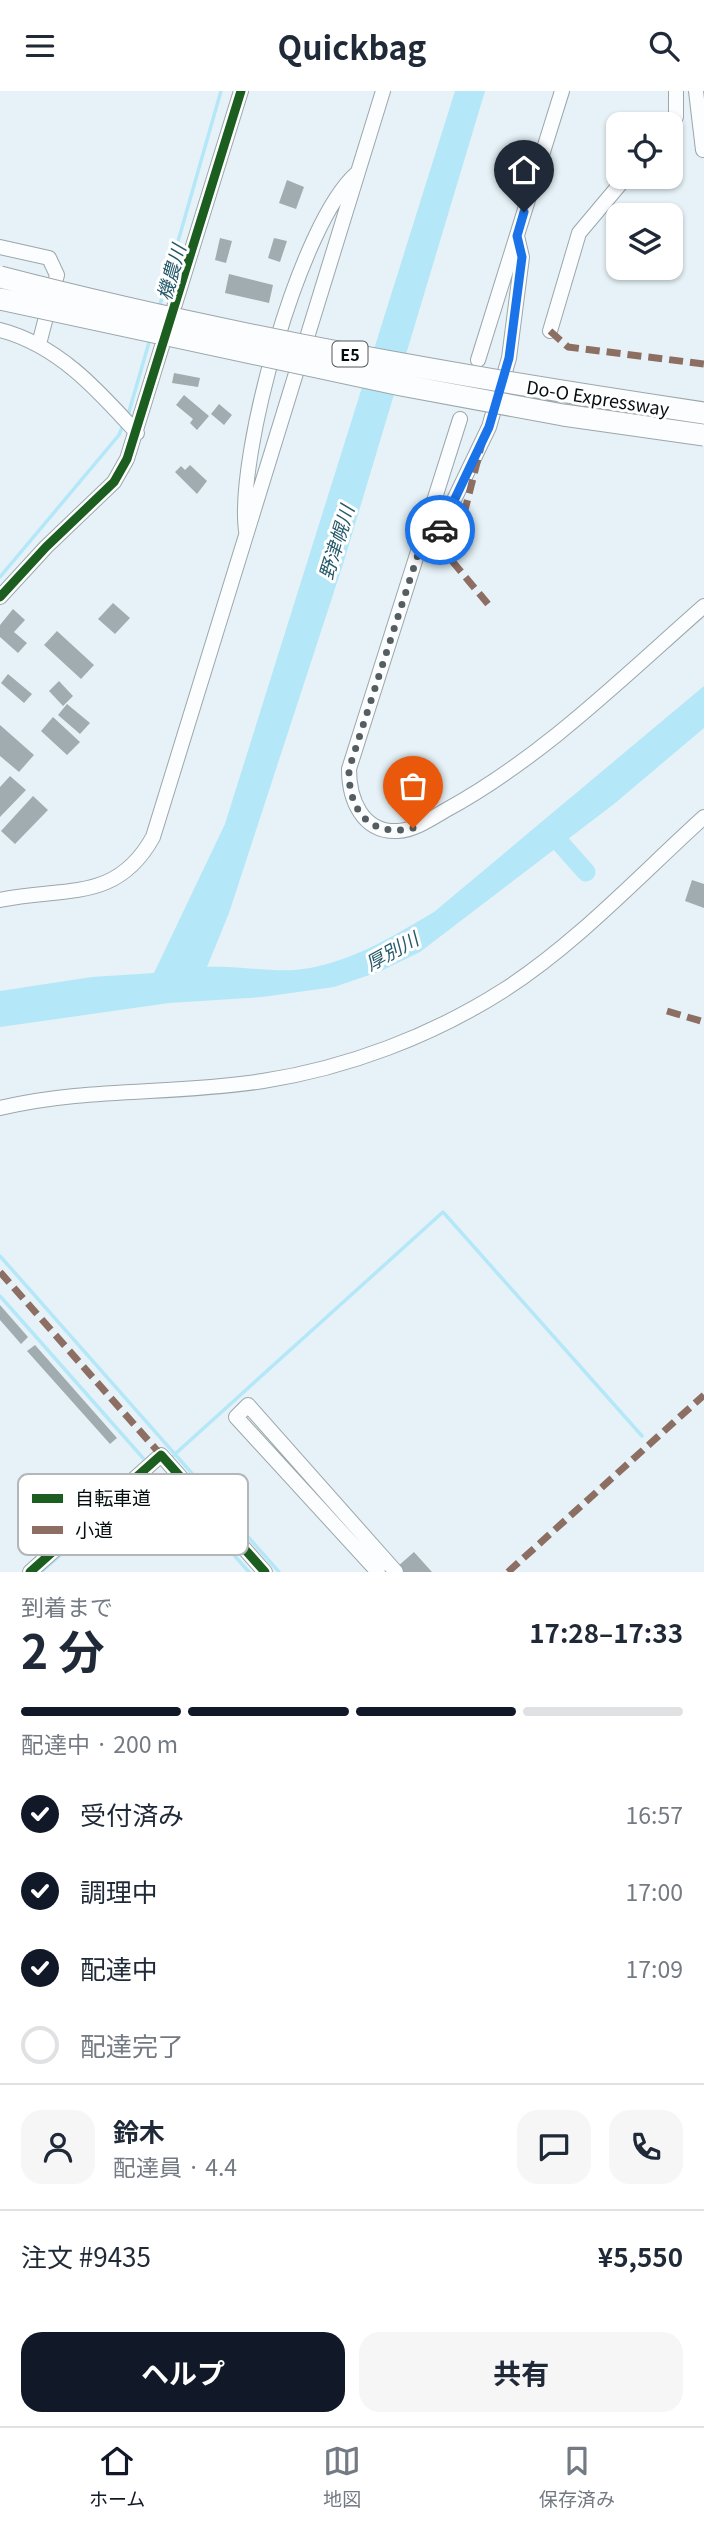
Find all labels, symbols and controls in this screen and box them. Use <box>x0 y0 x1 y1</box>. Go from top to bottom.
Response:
text: Quickbag <box>278 23 426 69</box>
icon: menu <box>21 27 59 65</box>
icon: search <box>645 27 683 65</box>
map controls <box>606 112 683 280</box>
button: locate <box>606 112 683 189</box>
pin <box>494 140 554 212</box>
icon: home <box>505 151 543 189</box>
button: layers <box>606 203 683 280</box>
water label: 機農川 <box>149 239 191 303</box>
road number: E5 <box>332 341 368 367</box>
street label: Do-O Expressway <box>525 373 672 421</box>
courier <box>405 495 475 565</box>
water label: 野津幌川 <box>311 500 360 582</box>
icon: car <box>421 511 459 549</box>
pin <box>383 756 443 828</box>
icon: bag <box>394 767 432 805</box>
water label: 厚別川 <box>360 923 424 976</box>
legend <box>18 1474 248 1555</box>
text: 自転車道 <box>75 1483 151 1510</box>
text: 小道 <box>75 1515 113 1542</box>
text: 到着まで <box>21 1589 113 1623</box>
text: 17:28–17:33 <box>529 1613 683 1650</box>
text: 2 分 <box>21 1616 105 1682</box>
text: 配達中 · 200 m <box>21 1726 178 1760</box>
icon: check <box>21 1795 59 1833</box>
text: 受付済み <box>80 1795 184 1832</box>
text: 16:57 <box>626 1797 683 1831</box>
icon: check <box>21 1872 59 1910</box>
text: 調理中 <box>80 1872 158 1909</box>
text: 17:00 <box>626 1874 683 1908</box>
icon: check <box>21 1949 59 1987</box>
text: 配達中 <box>80 1949 158 1986</box>
text: 17:09 <box>626 1951 683 1985</box>
text: 配達完了 <box>80 2026 184 2063</box>
button: person <box>21 2110 95 2184</box>
button: chat <box>517 2110 591 2184</box>
button: phone <box>609 2110 683 2184</box>
text: 鈴木 <box>113 2112 165 2149</box>
text: 配達員 · 4.4 <box>113 2149 237 2183</box>
text: 注文 #9435 <box>21 2237 151 2274</box>
text: ¥5,550 <box>598 2237 683 2274</box>
button: ヘルプ <box>21 2332 345 2412</box>
button: 共有 <box>359 2332 683 2412</box>
tab: ホーム <box>89 2442 145 2511</box>
tab: 地図 <box>323 2442 361 2511</box>
tab: 保存済み <box>539 2442 615 2511</box>

